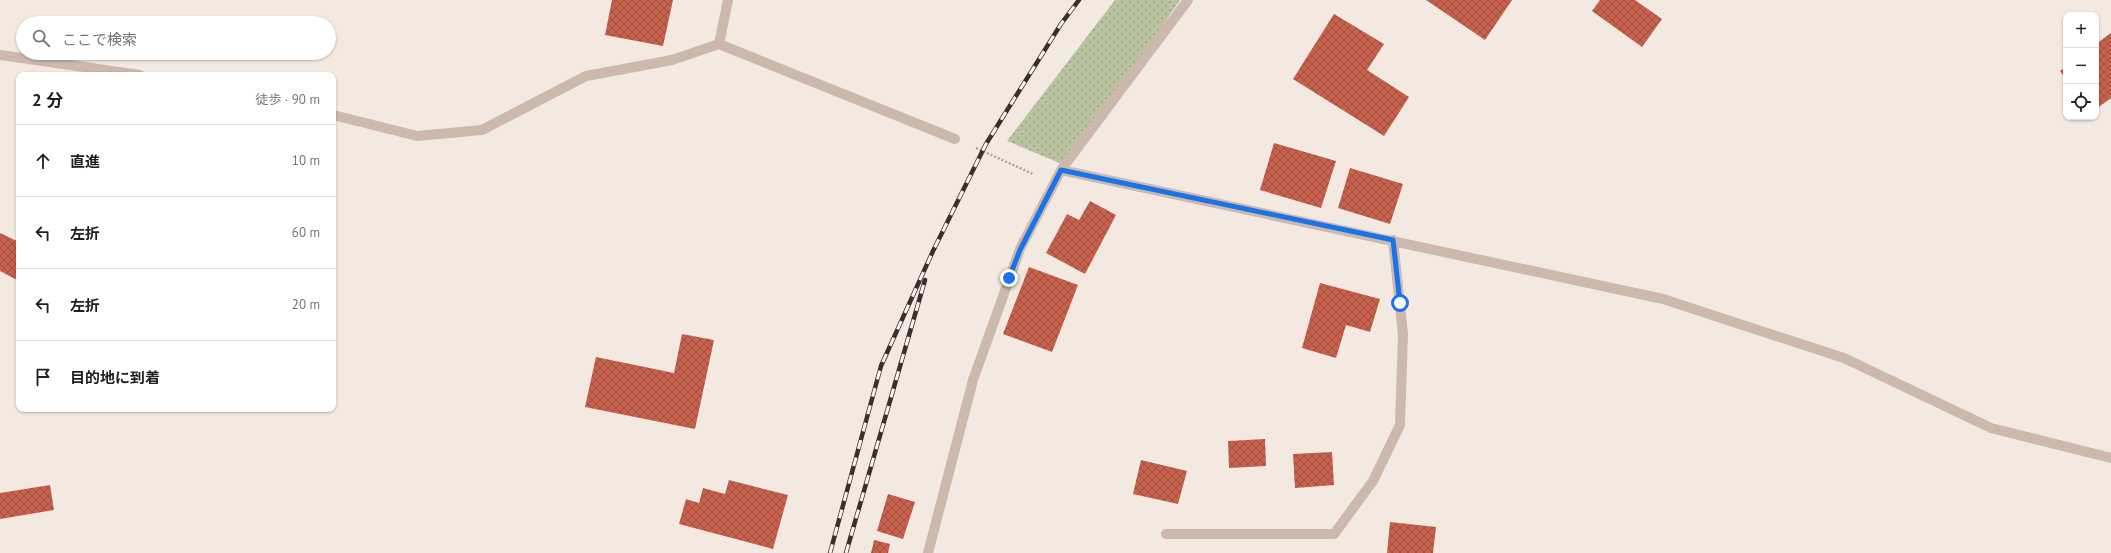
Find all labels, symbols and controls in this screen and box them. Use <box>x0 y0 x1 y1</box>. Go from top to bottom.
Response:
map controls <box>2063 12 2099 120</box>
button: + <box>2063 12 2099 48</box>
search box <box>16 16 336 60</box>
icon: search <box>30 27 52 49</box>
text: ここで検索 <box>62 30 137 49</box>
button: − <box>2063 48 2099 84</box>
button: locate <box>2063 84 2099 120</box>
text: 2 分 <box>32 89 63 111</box>
text: 徒歩 · 90 m <box>255 91 320 108</box>
icon: ahead <box>32 150 54 172</box>
text: 直進 <box>70 152 100 171</box>
text: 10 m <box>292 152 320 169</box>
icon: left <box>32 222 54 244</box>
text: 左折 <box>70 224 100 243</box>
text: 60 m <box>292 224 320 241</box>
route end <box>1000 269 1018 287</box>
icon: left <box>32 294 54 316</box>
route start <box>1391 294 1409 312</box>
text: 左折 <box>70 296 100 315</box>
text: 20 m <box>292 296 320 313</box>
icon: arrive <box>32 366 54 388</box>
text: 目的地に到着 <box>70 368 160 387</box>

